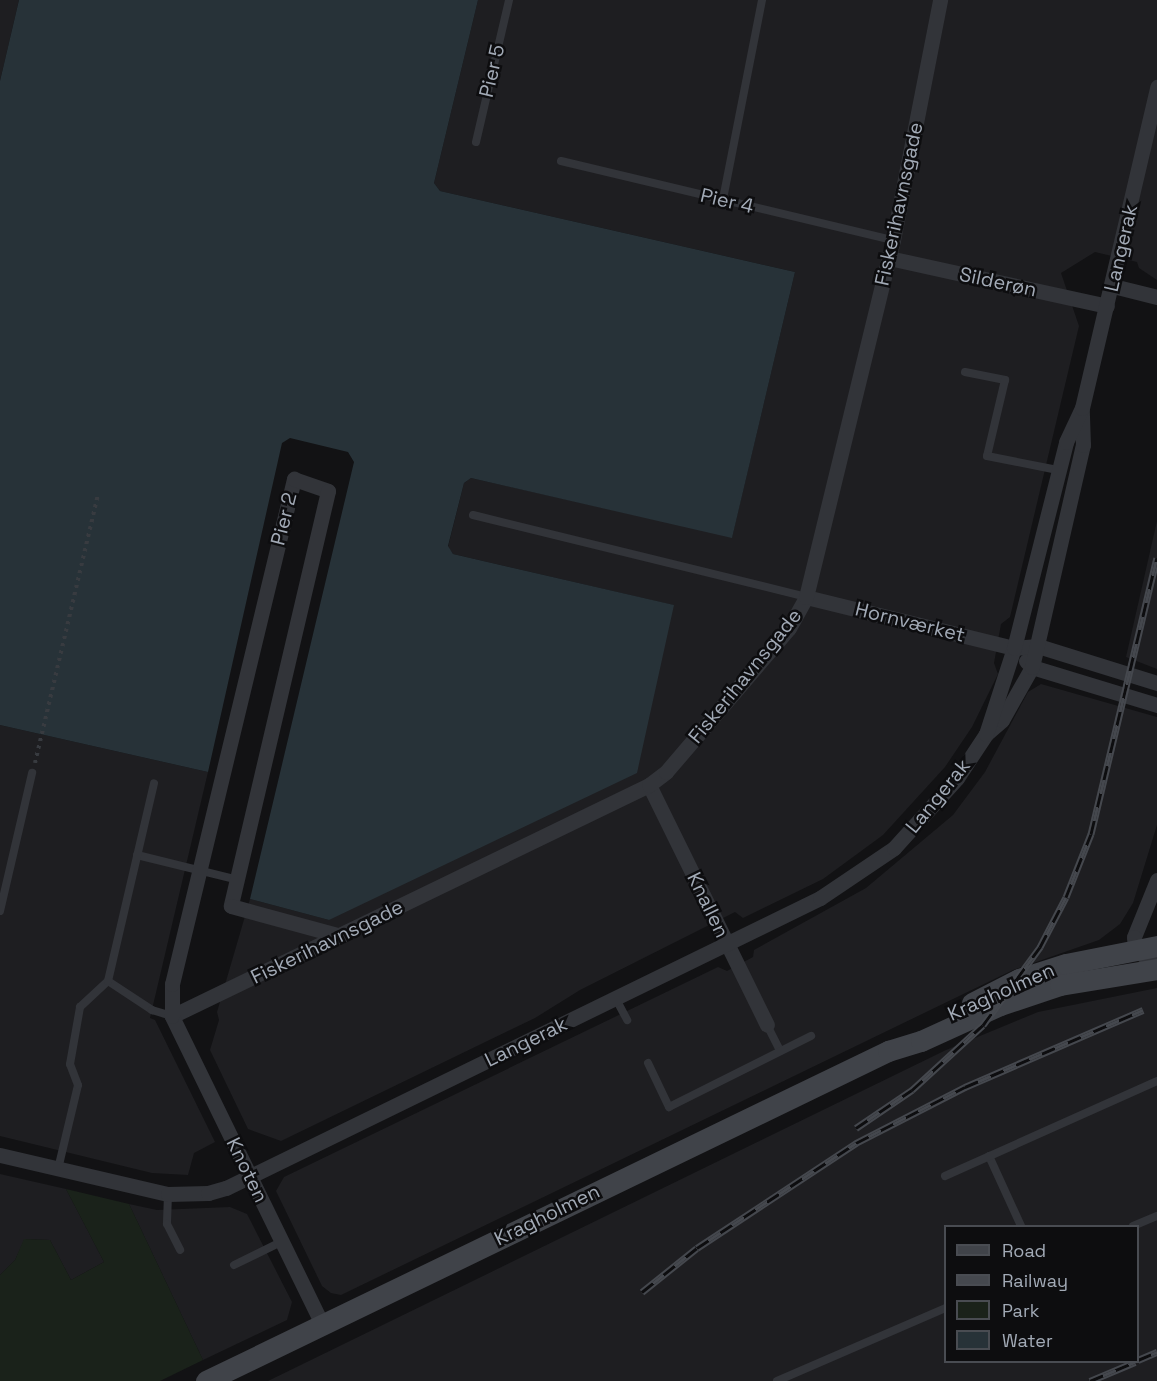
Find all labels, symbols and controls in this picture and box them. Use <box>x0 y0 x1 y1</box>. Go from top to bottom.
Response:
street label: Pier 5 <box>474 42 510 100</box>
street label: Fiskerihavnsgade <box>870 120 928 288</box>
street label: Pier 4 <box>698 183 756 219</box>
street label: Langerak <box>1099 202 1143 294</box>
street label: Silderøn <box>957 262 1039 302</box>
street label: Pier 2 <box>266 490 302 548</box>
street label: Hornværket <box>853 597 967 647</box>
street label: Fiskerihavnsgade <box>683 604 807 748</box>
street label: Langerak <box>901 754 975 838</box>
street label: Knallen <box>682 868 734 942</box>
street label: Fiskerihavnsgade <box>247 895 407 989</box>
street label: Kragholmen <box>944 958 1058 1026</box>
street label: Langerak <box>481 1012 571 1072</box>
street label: Knoten <box>221 1134 273 1206</box>
street label: Kragholmen <box>490 1179 604 1251</box>
legend <box>944 1225 1139 1363</box>
text: Road <box>1002 1239 1046 1262</box>
text: Railway <box>1002 1269 1068 1292</box>
text: Park <box>1002 1299 1039 1322</box>
text: Water <box>1002 1329 1053 1352</box>

